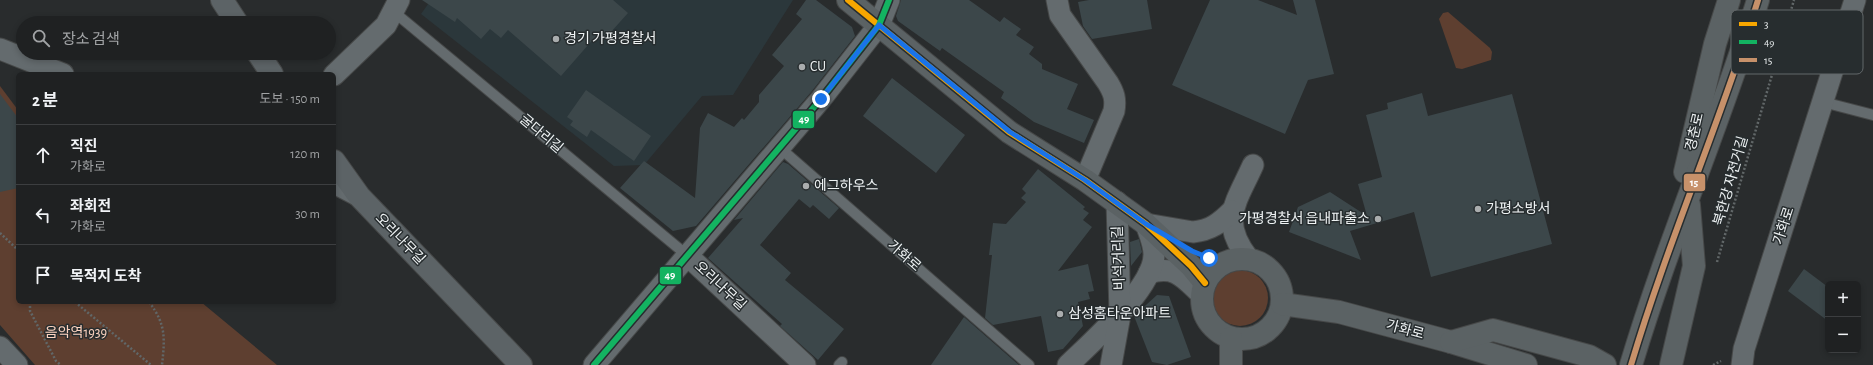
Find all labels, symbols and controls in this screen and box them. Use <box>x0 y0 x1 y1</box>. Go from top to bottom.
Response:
legend <box>1731 10 1863 74</box>
search box <box>16 16 336 60</box>
text: 3 <box>1764 19 1769 30</box>
icon: search <box>30 27 52 49</box>
place label: 경기 가평경찰서 <box>564 31 656 46</box>
text: 장소 검색 <box>62 32 120 47</box>
marker: 경기 가평경찰서 <box>551 34 561 44</box>
text: 49 <box>1764 37 1774 48</box>
text: 15 <box>1764 55 1773 66</box>
place label: CU <box>810 60 826 74</box>
marker: CU <box>797 62 807 72</box>
route end <box>812 90 830 108</box>
text: 2 분 <box>32 92 58 109</box>
text: 도보 · 150 m <box>259 93 320 106</box>
line badge: 49 <box>792 110 815 129</box>
street label: 굴다리길 <box>517 111 566 156</box>
street label: 경춘로 <box>1683 111 1706 152</box>
text: 49 <box>799 114 809 125</box>
street label: 북한강 자전거길 <box>1711 134 1750 227</box>
text: 직진 <box>70 139 98 154</box>
icon: ahead <box>32 144 54 166</box>
text: 120 m <box>290 148 320 161</box>
text: 가화로 <box>70 161 106 174</box>
line badge: 15 <box>1683 173 1706 192</box>
text: 15 <box>1690 177 1699 188</box>
place label: 에그하우스 <box>814 178 879 193</box>
marker: 에그하우스 <box>801 181 811 191</box>
text: 좌회전 <box>70 199 111 214</box>
place label: 가평소방서 <box>1486 201 1550 216</box>
icon: left <box>32 204 54 226</box>
marker: 가평소방서 <box>1473 204 1483 214</box>
street label: 가화로 <box>1770 205 1797 247</box>
text: 30 m <box>295 208 320 221</box>
street label: 오리나무길 <box>373 210 428 267</box>
place label: 가평경찰서 읍내파출소 <box>1239 211 1370 226</box>
marker: 가평경찰서 읍내파출소 <box>1373 214 1383 224</box>
text: 가화로 <box>70 221 106 234</box>
street label: 비석거리길 <box>1110 226 1127 290</box>
street label: 가화로 <box>885 237 924 274</box>
route start <box>1200 249 1218 267</box>
street label: 오리나무길 <box>692 258 749 313</box>
icon: arrive <box>32 264 54 286</box>
line badge: 49 <box>659 266 682 285</box>
text: 목적지 도착 <box>70 269 141 284</box>
text: 49 <box>665 270 675 281</box>
map controls <box>1825 281 1861 353</box>
button: + <box>1825 281 1861 317</box>
place label: 삼성홈타운아파트 <box>1068 306 1171 321</box>
marker: 삼성홈타운아파트 <box>1055 309 1065 319</box>
street label: 가화로 <box>1385 317 1426 342</box>
button: − <box>1825 317 1861 353</box>
park label: 음악역1939 <box>45 325 107 340</box>

